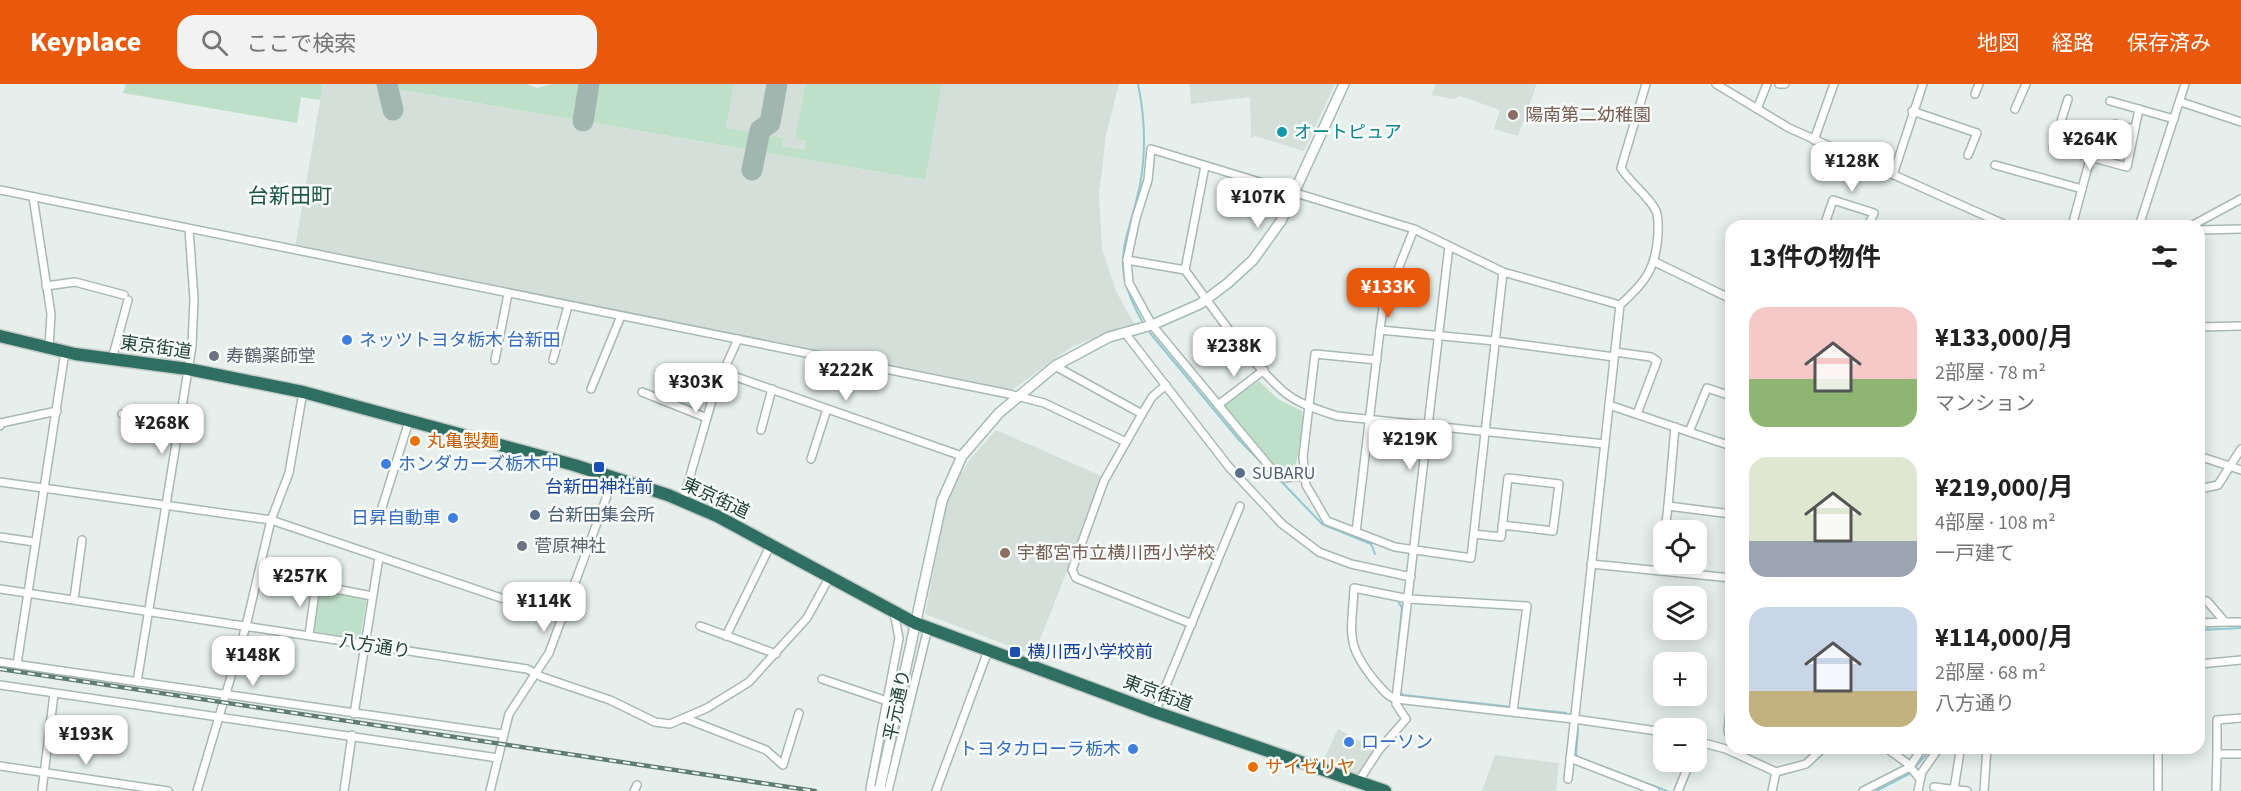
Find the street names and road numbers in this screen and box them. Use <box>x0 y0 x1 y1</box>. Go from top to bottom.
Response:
street label: 東京街道 <box>119 330 193 365</box>
street label: 東京街道 <box>678 472 754 525</box>
street label: 八方通り <box>337 629 412 664</box>
street label: 平元通り <box>878 667 917 743</box>
street label: 東京街道 <box>1120 669 1196 718</box>

